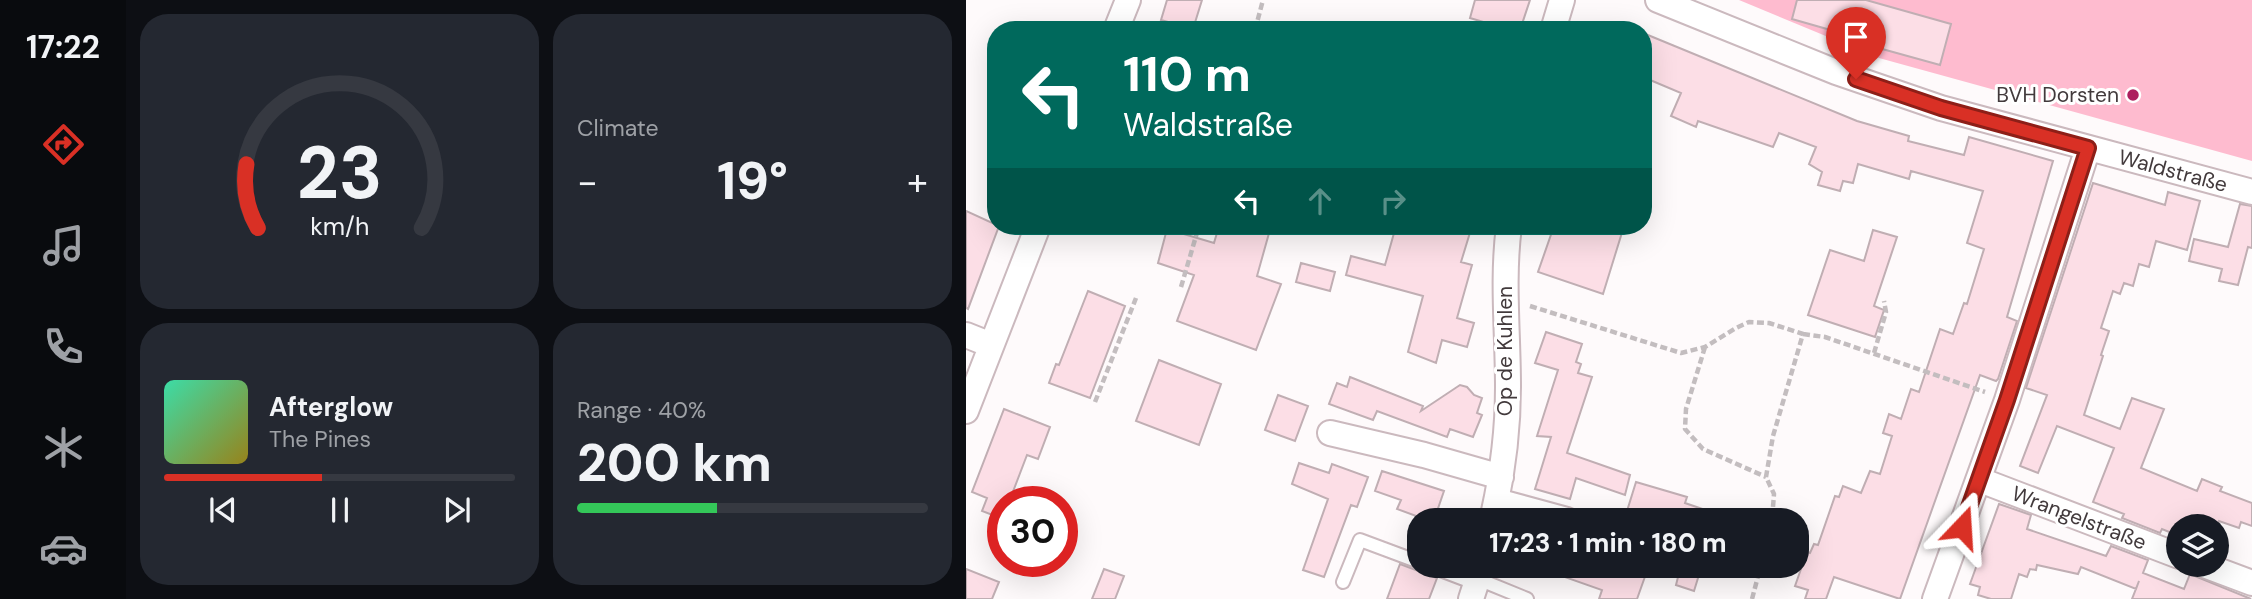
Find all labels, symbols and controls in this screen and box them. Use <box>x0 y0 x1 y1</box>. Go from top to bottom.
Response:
pin <box>1826 7 1886 79</box>
icon: arrive <box>1837 18 1875 56</box>
text: 17:22 <box>26 26 100 68</box>
text: 110 m <box>1123 42 1251 106</box>
icon: left <box>1008 49 1099 140</box>
place label: BVH Dorsten <box>1996 81 2119 109</box>
marker: BVH Dorsten <box>2125 87 2141 103</box>
text: Waldstraße <box>1123 104 1293 146</box>
text: Climate <box>577 113 659 143</box>
icon: directions <box>39 120 88 169</box>
text: 23 <box>297 126 382 221</box>
street label: Waldstraße <box>2115 143 2231 199</box>
text: 19° <box>717 147 788 215</box>
text: − <box>577 157 598 207</box>
text: + <box>907 157 928 207</box>
icon: left <box>1228 182 1266 220</box>
icon: ahead <box>1301 182 1339 220</box>
icon: right <box>1374 182 1412 220</box>
text: km/h <box>310 209 369 242</box>
icon: music <box>39 221 88 270</box>
street label: Op de Kuhlen <box>1491 286 1519 416</box>
icon: phone <box>39 322 88 371</box>
text: Afterglow <box>269 390 393 424</box>
text: Range · 40% <box>577 395 706 425</box>
icon: climate <box>39 423 88 472</box>
text: The Pines <box>269 424 371 454</box>
text: 200 km <box>577 429 772 497</box>
street label: Wrangelstraße <box>2008 479 2150 557</box>
speed limit sign: 30 <box>987 486 1078 577</box>
position arrow <box>1925 490 1999 564</box>
icon: previous <box>204 491 242 529</box>
icon: pause <box>321 491 359 529</box>
icon: next <box>438 491 476 529</box>
map controls <box>2166 514 2229 577</box>
button: layers <box>2166 514 2229 577</box>
icon: car <box>39 524 88 573</box>
text: 17:23 · 1 min · 180 m <box>1489 526 1727 560</box>

